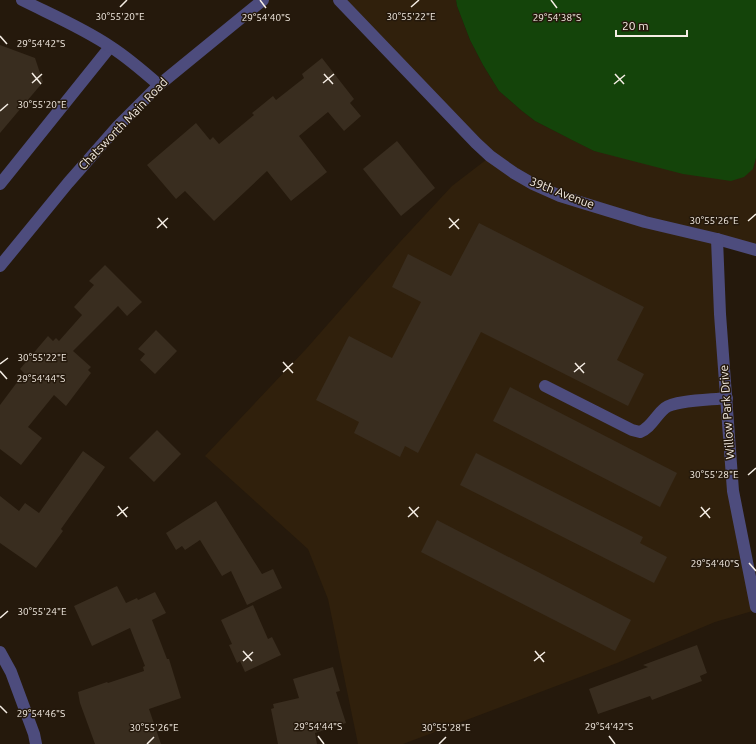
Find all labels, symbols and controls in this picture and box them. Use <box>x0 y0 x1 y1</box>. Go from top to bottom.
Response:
text: 30°55'20"E <box>95 11 145 22</box>
text: 30°55'22"E <box>386 11 436 22</box>
text: 29°54'40"S <box>242 12 290 23</box>
text: 29°54'38"S <box>533 12 581 23</box>
scale bar <box>616 12 687 38</box>
text: 20 m <box>622 19 649 32</box>
text: 29°54'42"S <box>17 38 65 49</box>
street label: Chatsworth Main Road <box>75 75 170 172</box>
text: 30°55'20"E <box>17 99 67 110</box>
street label: 39th Avenue <box>528 174 596 211</box>
text: 30°55'26"E <box>689 215 739 226</box>
text: 30°55'22"E <box>17 352 67 363</box>
street label: Willow Park Drive <box>717 364 736 460</box>
text: 29°54'44"S <box>17 373 65 384</box>
text: 30°55'28"E <box>689 469 739 480</box>
text: 29°54'40"S <box>691 558 739 569</box>
text: 30°55'24"E <box>17 606 67 617</box>
text: 29°54'46"S <box>17 708 65 719</box>
text: 29°54'44"S <box>294 721 342 732</box>
text: 29°54'42"S <box>585 721 633 732</box>
text: 30°55'26"E <box>129 722 179 733</box>
text: 30°55'28"E <box>421 722 471 733</box>

